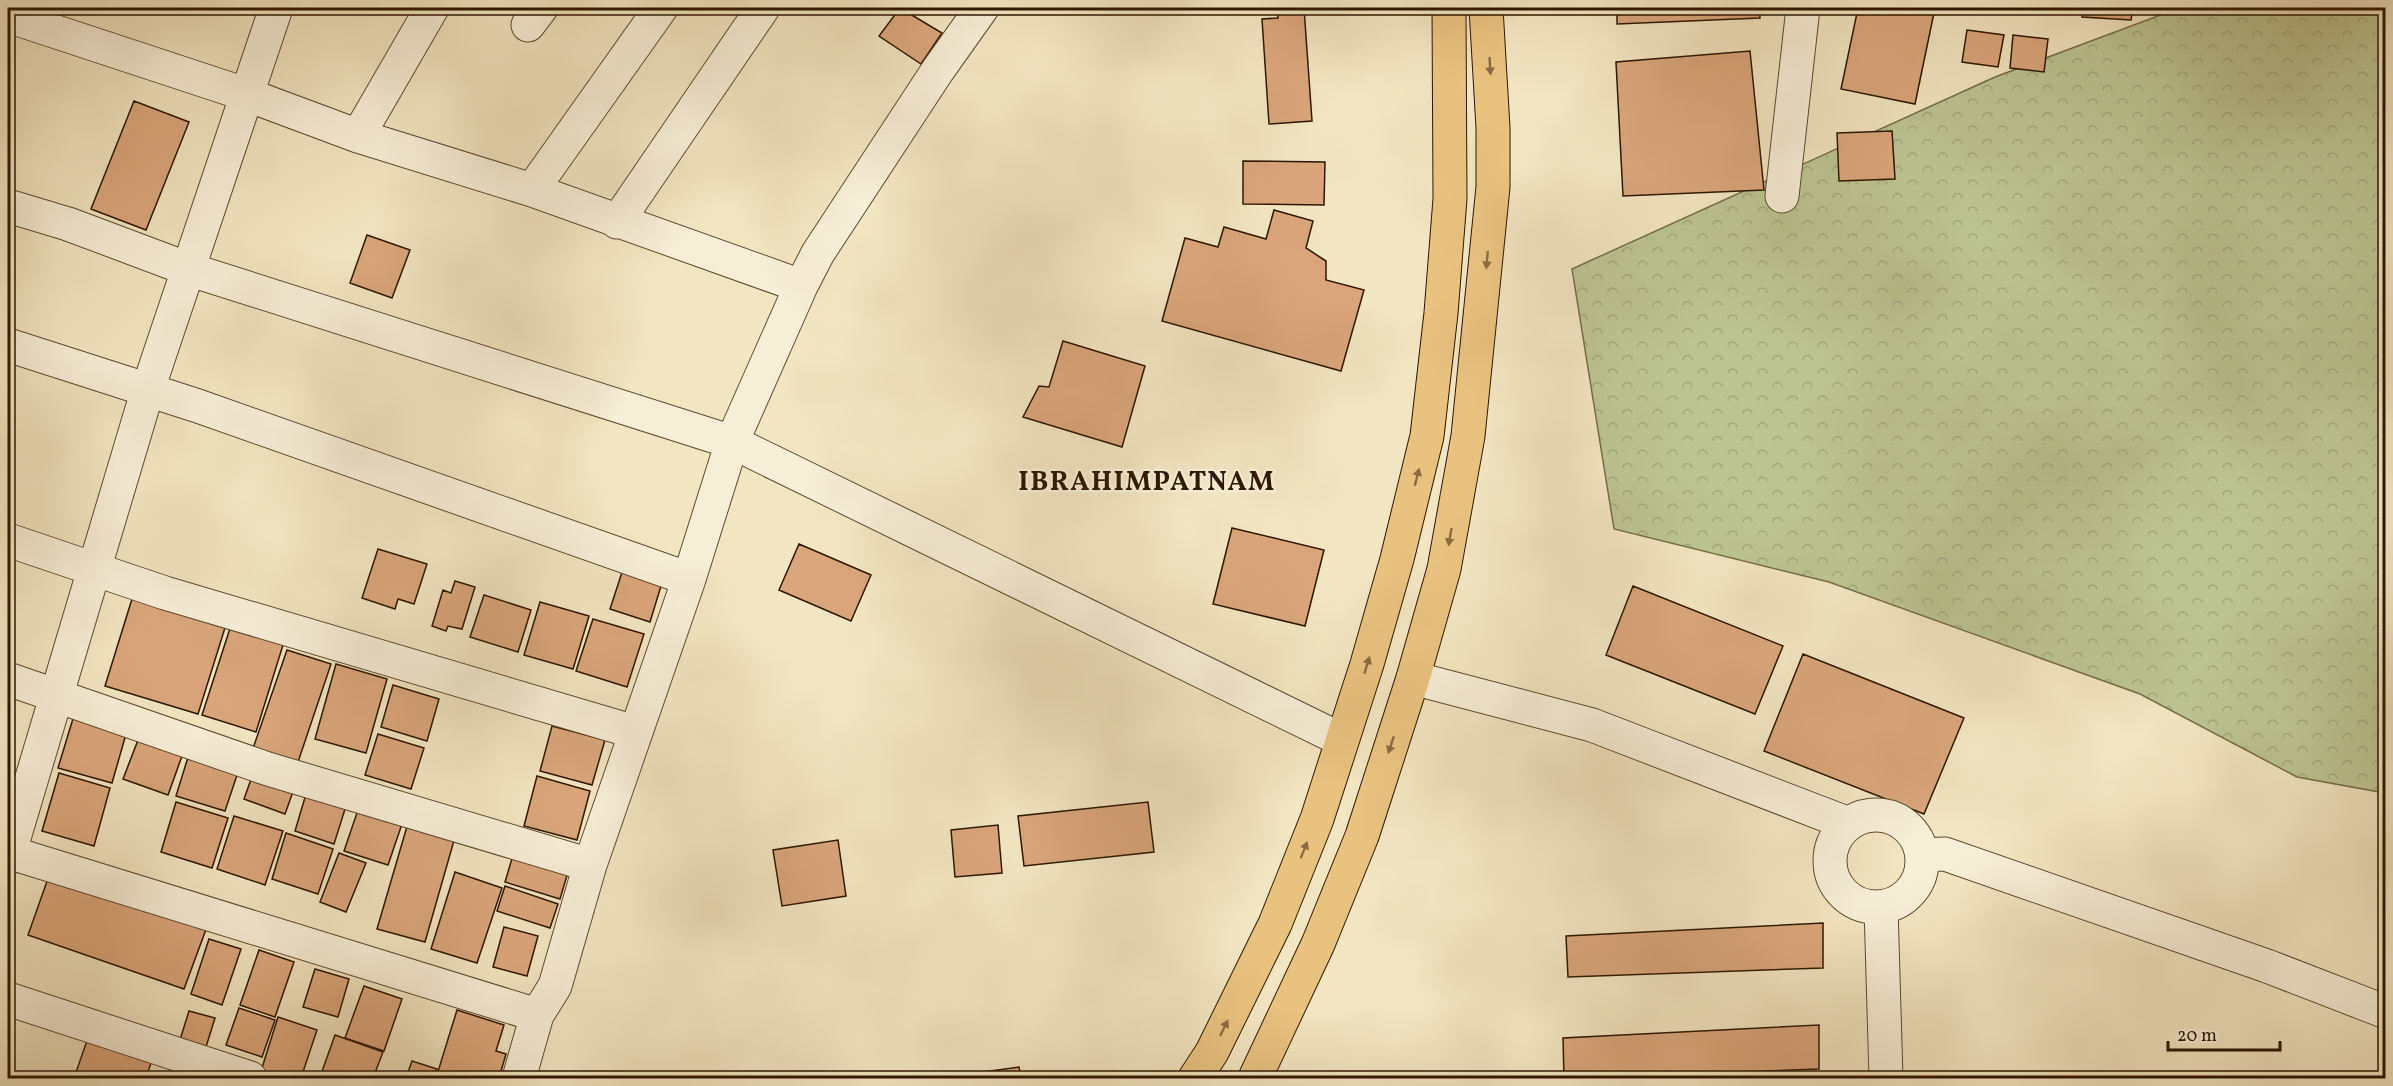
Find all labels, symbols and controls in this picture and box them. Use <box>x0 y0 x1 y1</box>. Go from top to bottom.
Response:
one-way arrow <box>1485 56 1495 75</box>
one-way arrow <box>1482 251 1491 270</box>
district label: IBRAHIMPATNAM <box>1018 464 1276 502</box>
one-way arrow <box>1413 468 1423 486</box>
one-way arrow <box>1445 528 1454 547</box>
one-way arrow <box>1362 656 1372 674</box>
one-way arrow <box>1386 736 1396 754</box>
one-way arrow <box>1300 841 1309 859</box>
scale bar <box>2168 1014 2280 1052</box>
one-way arrow <box>1219 1019 1228 1036</box>
text: 20 m <box>2177 1024 2217 1049</box>

